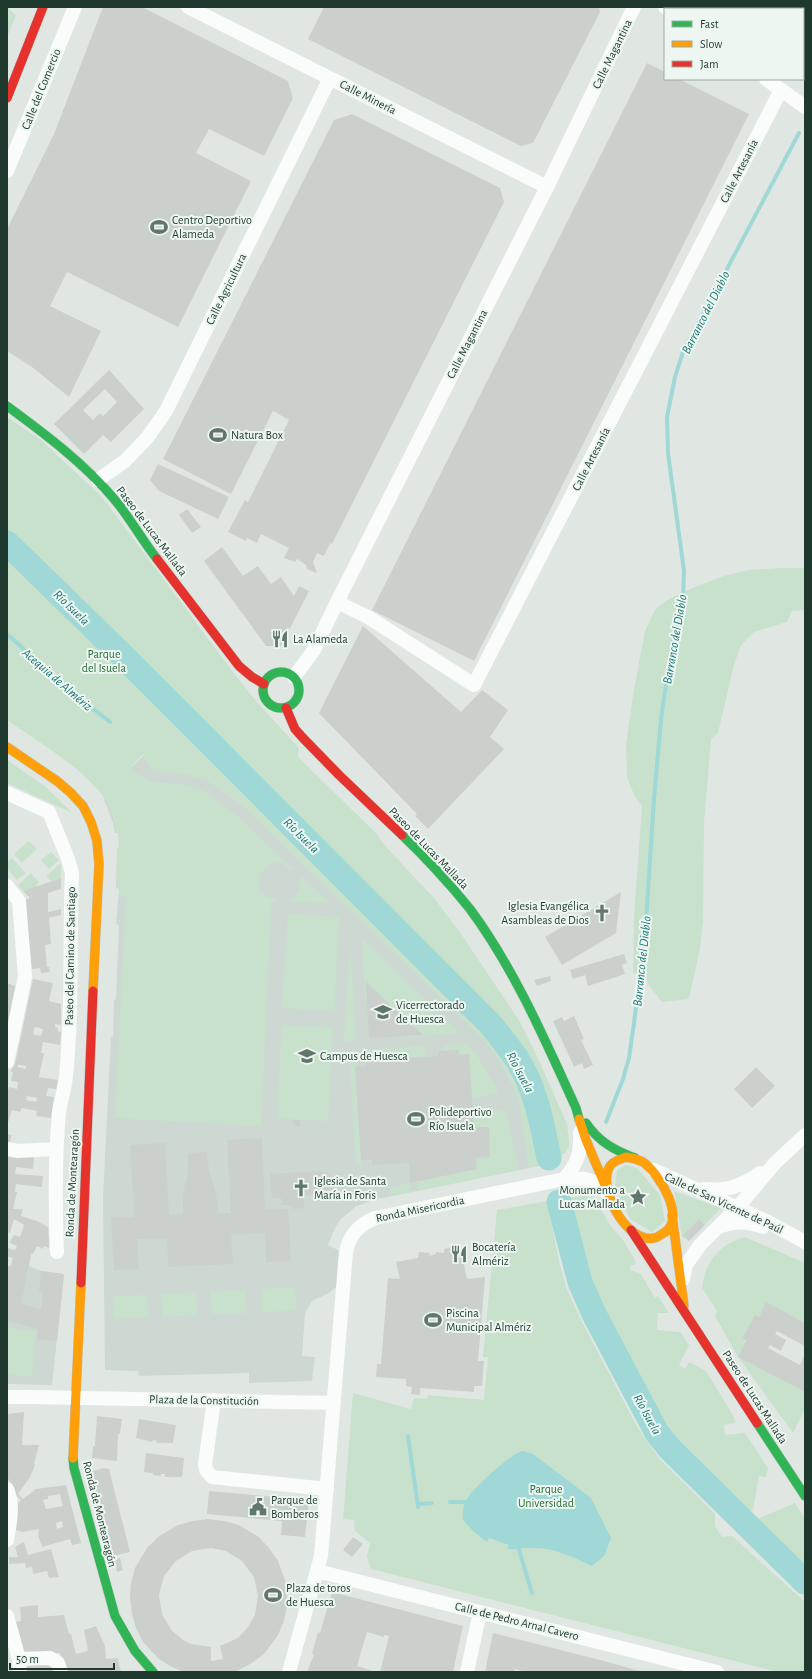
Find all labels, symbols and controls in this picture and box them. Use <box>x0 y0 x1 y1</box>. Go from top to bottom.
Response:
legend <box>664 8 804 80</box>
street label: Calle Magantina <box>590 17 634 91</box>
text: Fast <box>700 18 719 30</box>
text: Slow <box>700 38 722 50</box>
street label: Calle del Comercio <box>19 47 63 131</box>
text: Jam <box>700 58 719 70</box>
street label: Calle Minería <box>338 78 399 117</box>
street label: Calle Artesanía <box>718 137 760 205</box>
place label: Centro Deportivo Alameda <box>172 214 252 240</box>
sports icon: Centro Deportivo Alameda <box>149 217 169 237</box>
street label: Calle Agricultura <box>204 251 249 327</box>
water label: Barranco del Diablo <box>680 269 733 356</box>
street label: Calle Magantina <box>444 307 490 381</box>
sports icon: Natura Box <box>208 425 228 445</box>
street label: Calle Artesanía <box>570 425 612 493</box>
place label: Natura Box <box>231 429 283 441</box>
street label: Paseo de Lucas Mallada <box>114 484 190 578</box>
water label: Río Isuela <box>51 588 92 628</box>
water label: Barranco del Diablo <box>661 593 690 685</box>
restaurant icon: La Alameda <box>270 629 290 649</box>
place label: La Alameda <box>293 633 348 645</box>
water label: Acequia de Almériz <box>19 646 94 714</box>
park label: Parque del Isuela <box>82 648 127 674</box>
street label: Paseo de Lucas Mallada <box>387 805 471 892</box>
water label: Río Isuela <box>281 816 321 856</box>
street label: Paseo del Camino de Santiago <box>63 886 77 1026</box>
place label: Iglesia Evangélica Asambleas de Dios <box>501 900 589 926</box>
church icon: Iglesia Evangélica Asambleas de Dios <box>592 903 612 923</box>
water label: Barranco del Diablo <box>631 915 654 1007</box>
place label: Vicerrectorado de Huesca <box>396 999 465 1025</box>
school or university icon: Vicerrectorado de Huesca <box>373 1002 393 1022</box>
school or university icon: Campus de Huesca <box>297 1046 317 1066</box>
place label: Campus de Huesca <box>320 1050 408 1062</box>
water label: Río Isuela <box>504 1050 536 1095</box>
place label: Polideportivo Río Isuela <box>429 1106 492 1132</box>
sports icon: Polideportivo Río Isuela <box>406 1109 426 1129</box>
street label: Ronda de Montearagón <box>63 1128 81 1238</box>
street label: Calle de San Vicente de Paúl <box>663 1170 785 1236</box>
place label: Iglesia de Santa María in Foris <box>314 1175 387 1201</box>
church icon: Iglesia de Santa María in Foris <box>291 1178 311 1198</box>
place label: Monumento a Lucas Mallada <box>559 1184 625 1210</box>
place icon: Monumento a Lucas Mallada <box>628 1187 648 1207</box>
street label: Ronda Misericordia <box>375 1194 466 1224</box>
place label: Bocatería Almériz <box>472 1241 516 1267</box>
restaurant icon: Bocatería Almériz <box>449 1244 469 1264</box>
place label: Piscina Municipal Almériz <box>446 1307 531 1333</box>
sports icon: Piscina Municipal Almériz <box>423 1310 443 1330</box>
street label: Paseo de Lucas Mallada <box>720 1348 790 1446</box>
water label: Río Isuela <box>630 1392 663 1437</box>
street label: Plaza de la Constitución <box>149 1393 259 1407</box>
street label: Ronda de Montearagón <box>81 1460 119 1568</box>
park label: Parque Universidad <box>518 1483 574 1509</box>
place label: Parque de Bomberos <box>271 1494 319 1520</box>
public building icon: Parque de Bomberos <box>248 1497 268 1517</box>
place label: Plaza de toros de Huesca <box>286 1582 351 1608</box>
sports icon: Plaza de toros de Huesca <box>263 1585 283 1605</box>
street label: Calle de Pedro Arnal Cavero <box>454 1600 580 1642</box>
scale bar <box>10 1645 114 1671</box>
text: 50 m <box>16 1653 39 1665</box>

